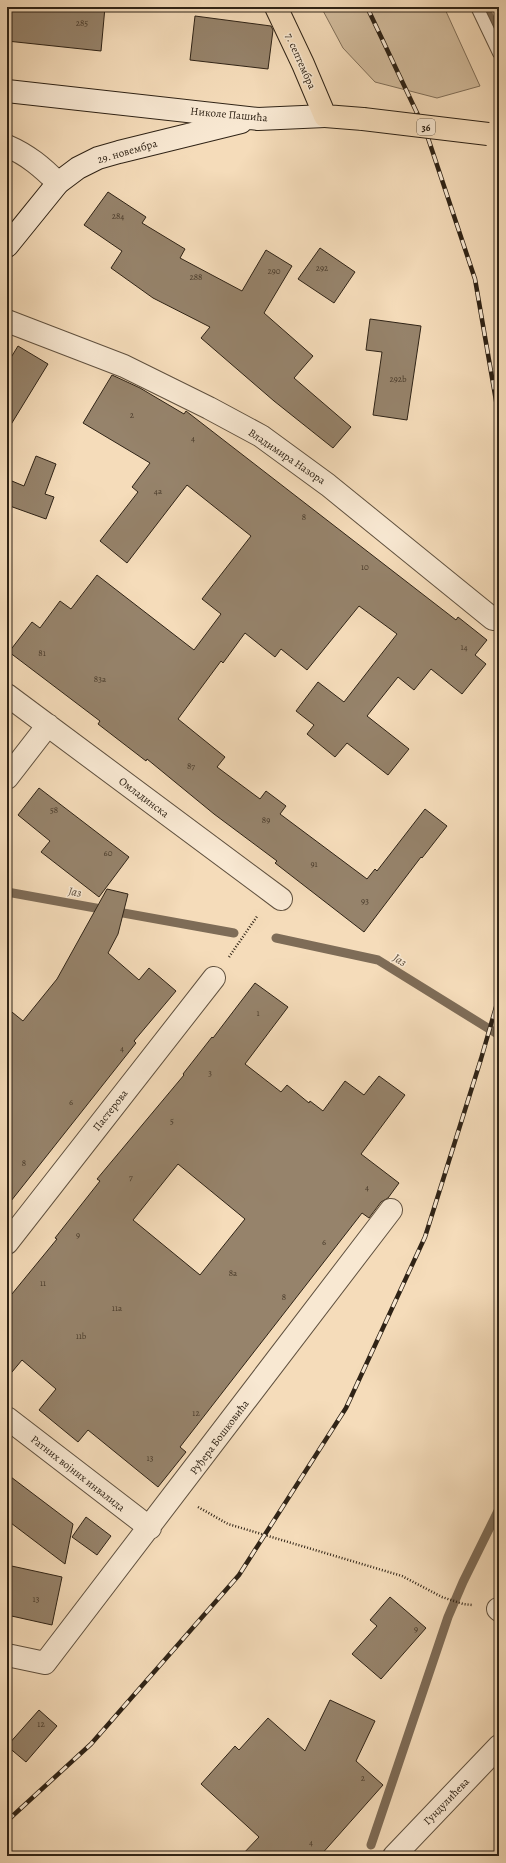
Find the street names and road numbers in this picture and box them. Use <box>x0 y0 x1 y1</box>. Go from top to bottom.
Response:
street label: 7. септембра <box>282 31 320 92</box>
street label: Николе Пашића <box>190 104 269 125</box>
road number: 36 <box>417 119 435 135</box>
street label: 29. новембра <box>95 136 160 167</box>
street label: Владимира Назора <box>245 425 329 488</box>
street label: Омладинска <box>116 774 173 822</box>
street label: Пастерова <box>89 1086 132 1134</box>
street label: Руђера Бошковића <box>186 1396 253 1478</box>
street label: Ратних војних инвалида <box>27 1432 129 1515</box>
street label: Гундулићева <box>420 1774 473 1828</box>

